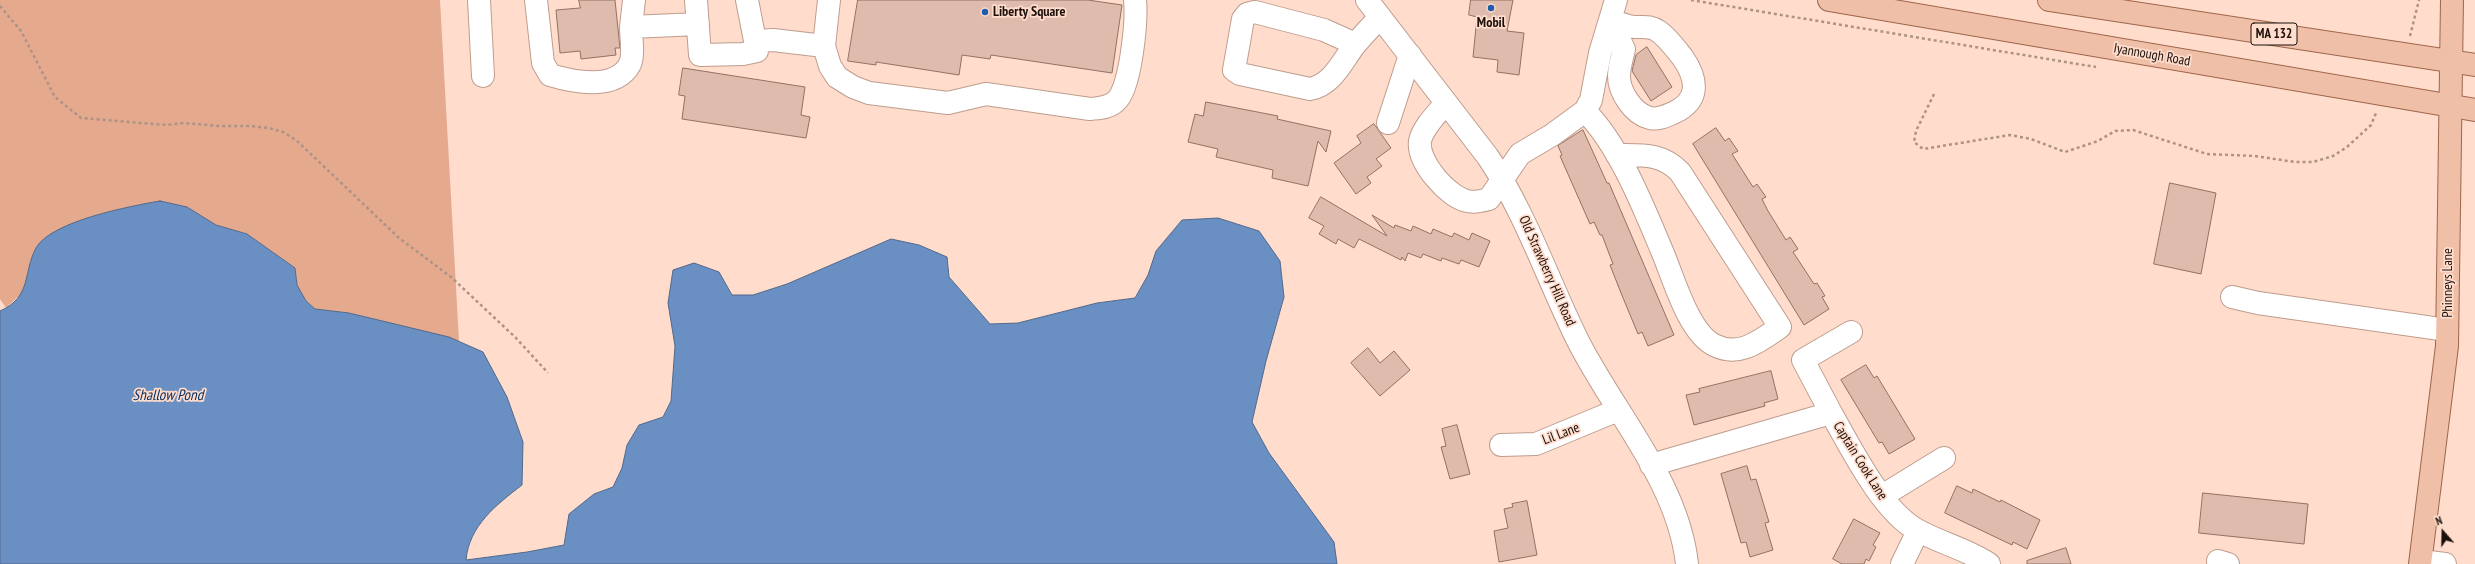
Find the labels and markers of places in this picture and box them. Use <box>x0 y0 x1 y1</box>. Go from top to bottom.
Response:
marker: Mobil <box>1486 3 1496 13</box>
place label: Liberty Square <box>993 4 1065 20</box>
marker: Liberty Square <box>980 7 990 17</box>
place label: Mobil <box>1477 15 1505 31</box>

